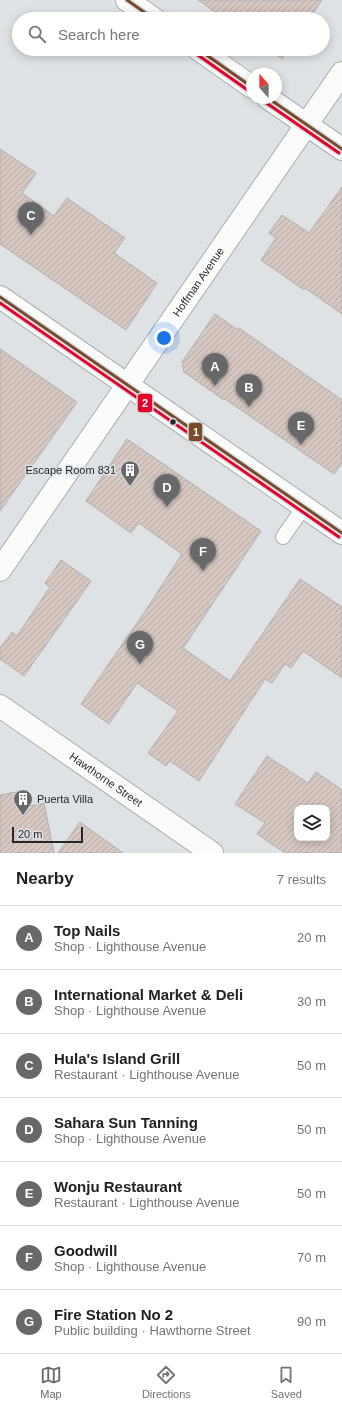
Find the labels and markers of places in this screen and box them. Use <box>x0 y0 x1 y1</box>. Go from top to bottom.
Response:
pin: C <box>18 202 44 235</box>
pin: A <box>202 353 228 386</box>
pin: B <box>236 374 262 407</box>
pin: E <box>288 412 314 445</box>
unlabelled marker <box>168 417 178 427</box>
building icon: Escape Room 831 <box>119 459 141 487</box>
place label: Escape Room 831 <box>26 464 116 476</box>
pin: D <box>154 474 180 507</box>
pin: F <box>190 538 216 571</box>
pin: G <box>127 631 153 664</box>
building icon: Puerta Villa <box>12 788 34 816</box>
place label: Puerta Villa <box>37 793 94 805</box>

